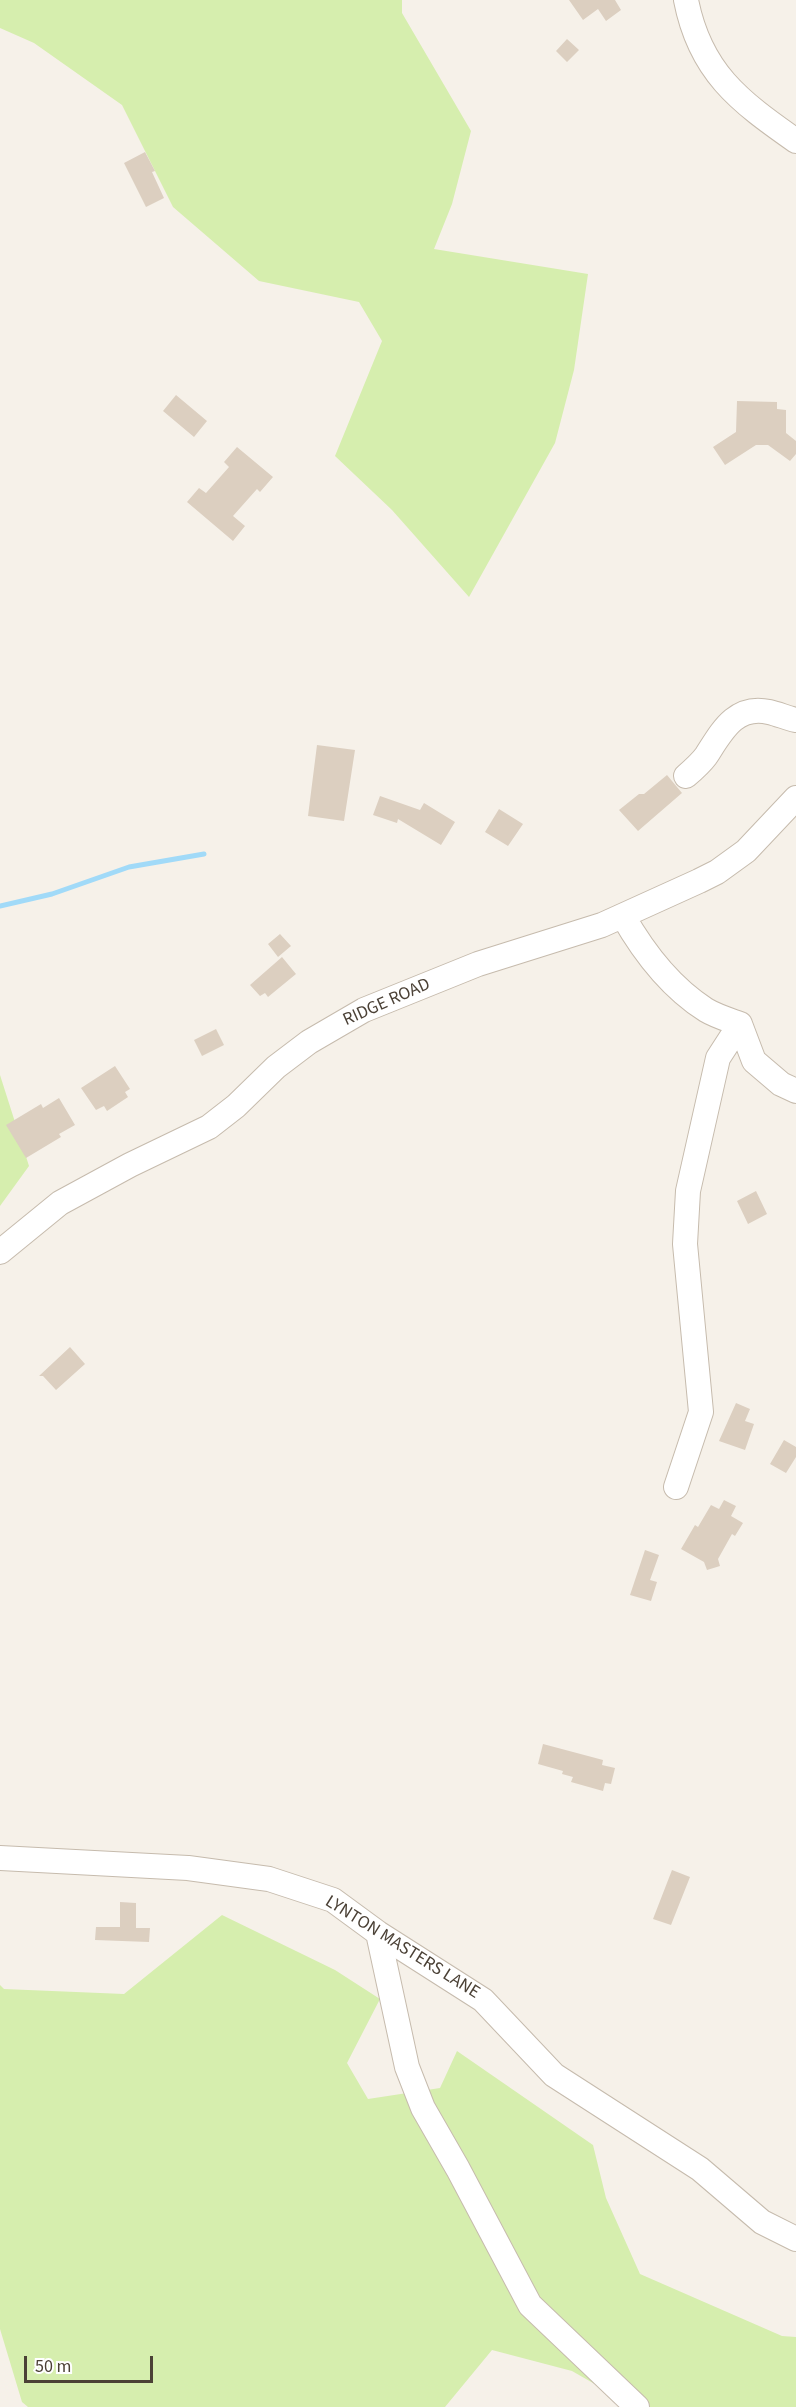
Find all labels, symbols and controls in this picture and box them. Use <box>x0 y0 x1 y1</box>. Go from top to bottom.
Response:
street label: RIDGE ROAD <box>340 974 434 1032</box>
street label: LYNTON MASTERS LANE <box>321 1892 483 2004</box>
scale bar <box>27 2344 156 2382</box>
text: 50 m <box>35 2354 71 2379</box>

